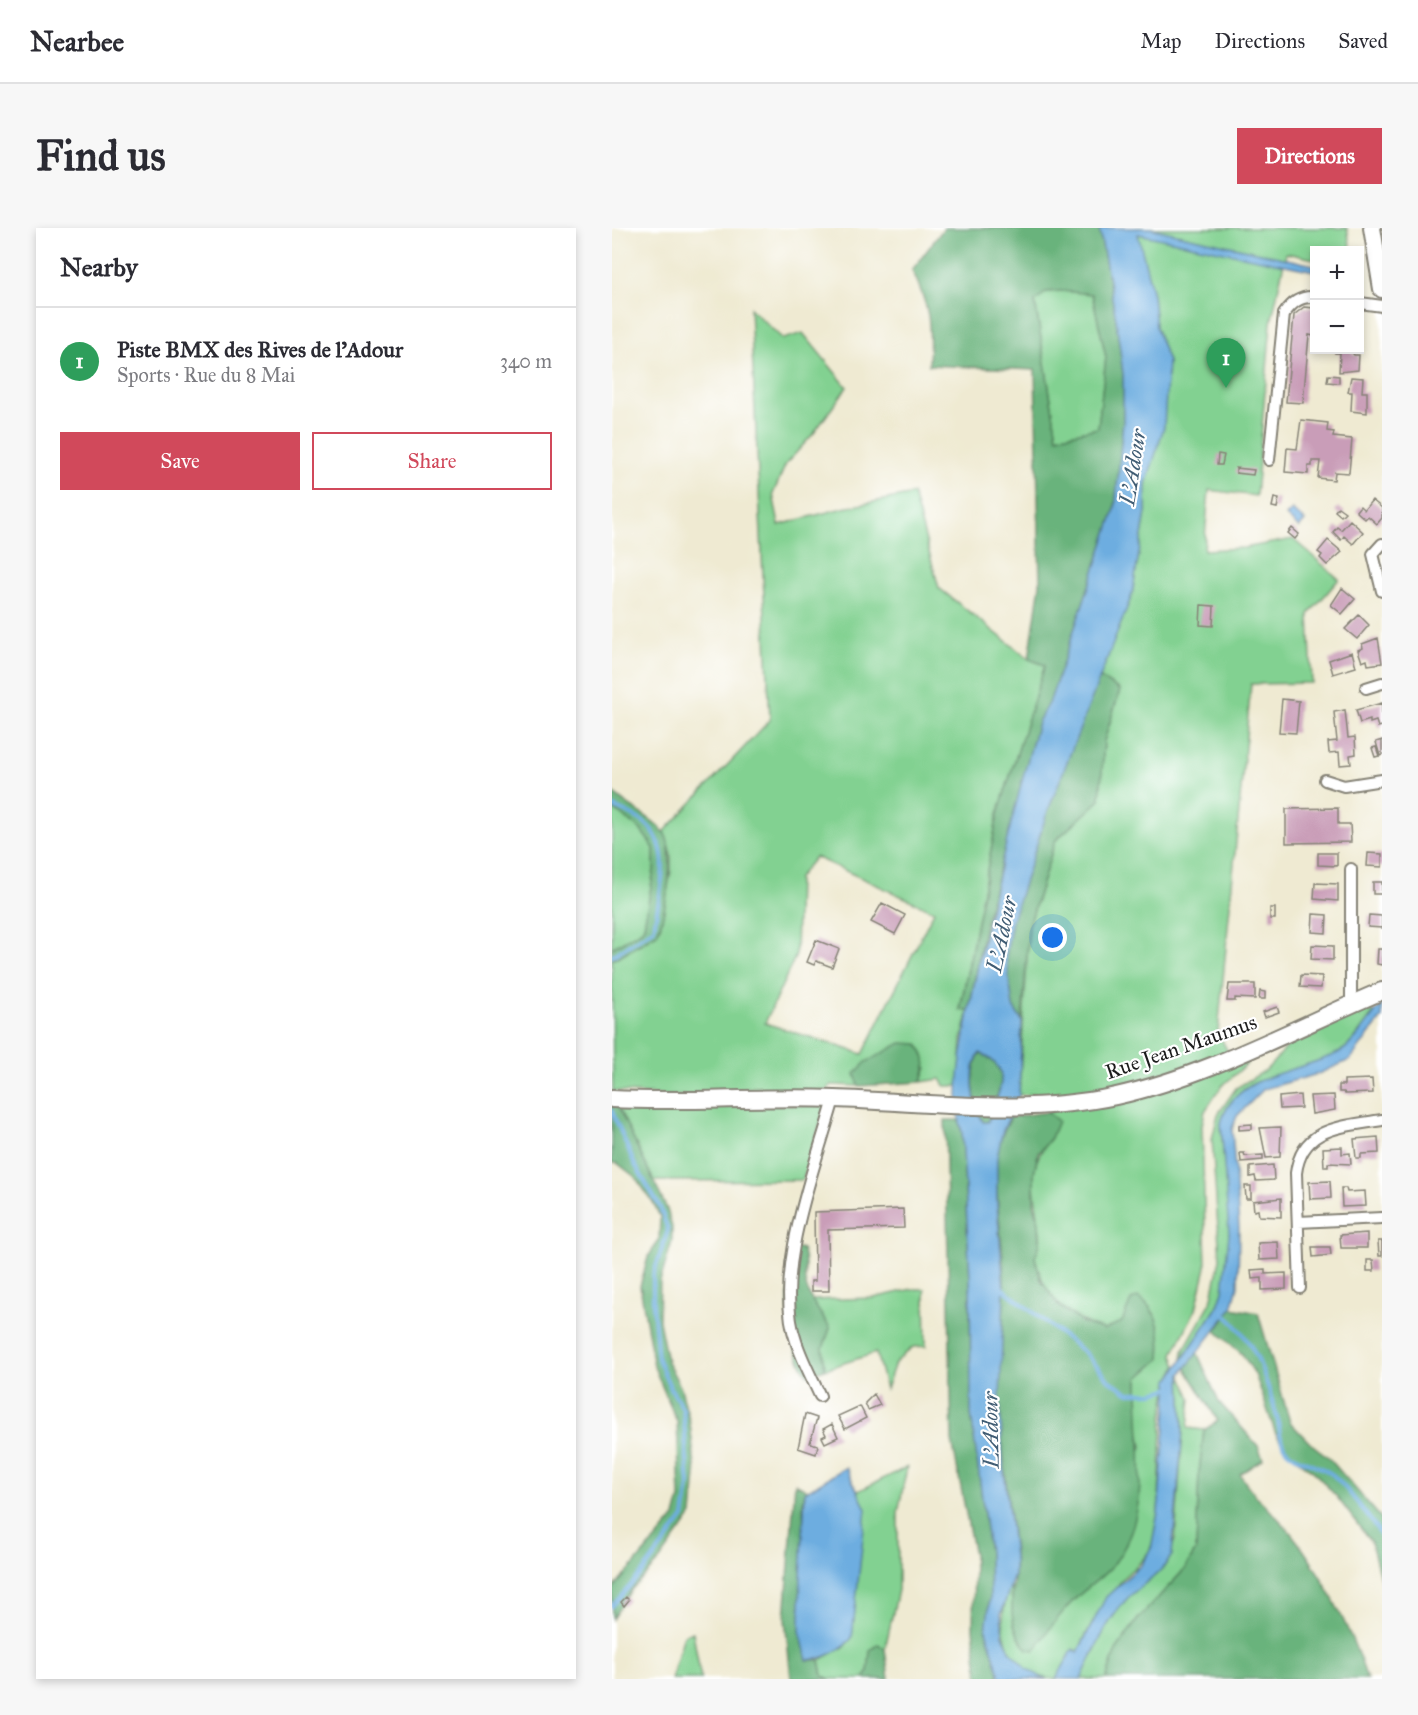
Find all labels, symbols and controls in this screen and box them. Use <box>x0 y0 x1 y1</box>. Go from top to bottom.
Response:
text: Nearbee <box>30 24 124 59</box>
text: Map <box>1141 28 1182 54</box>
text: Directions <box>1215 28 1305 54</box>
text: Saved <box>1338 28 1388 54</box>
button: Directions <box>1237 128 1382 184</box>
text: Find us <box>36 130 166 182</box>
map controls <box>1310 246 1364 354</box>
button: + <box>1310 246 1364 300</box>
text: Nearby <box>60 251 138 283</box>
button: − <box>1310 300 1364 354</box>
text: Piste BMX des Rives de l'Adour <box>117 336 403 363</box>
pin: 1 <box>1206 338 1246 388</box>
text: 1 <box>76 349 83 373</box>
text: 340 m <box>500 349 552 373</box>
text: Sports · Rue du 8 Mai <box>117 363 295 387</box>
water label: L'Adour <box>1113 425 1152 508</box>
button: Save <box>60 432 300 490</box>
button: Share <box>312 432 552 490</box>
water label: L'Adour <box>980 892 1023 975</box>
your location <box>1038 923 1067 952</box>
street label: Rue Jean Maumus <box>1102 1009 1260 1085</box>
water label: L'Adour <box>976 1390 1005 1470</box>

